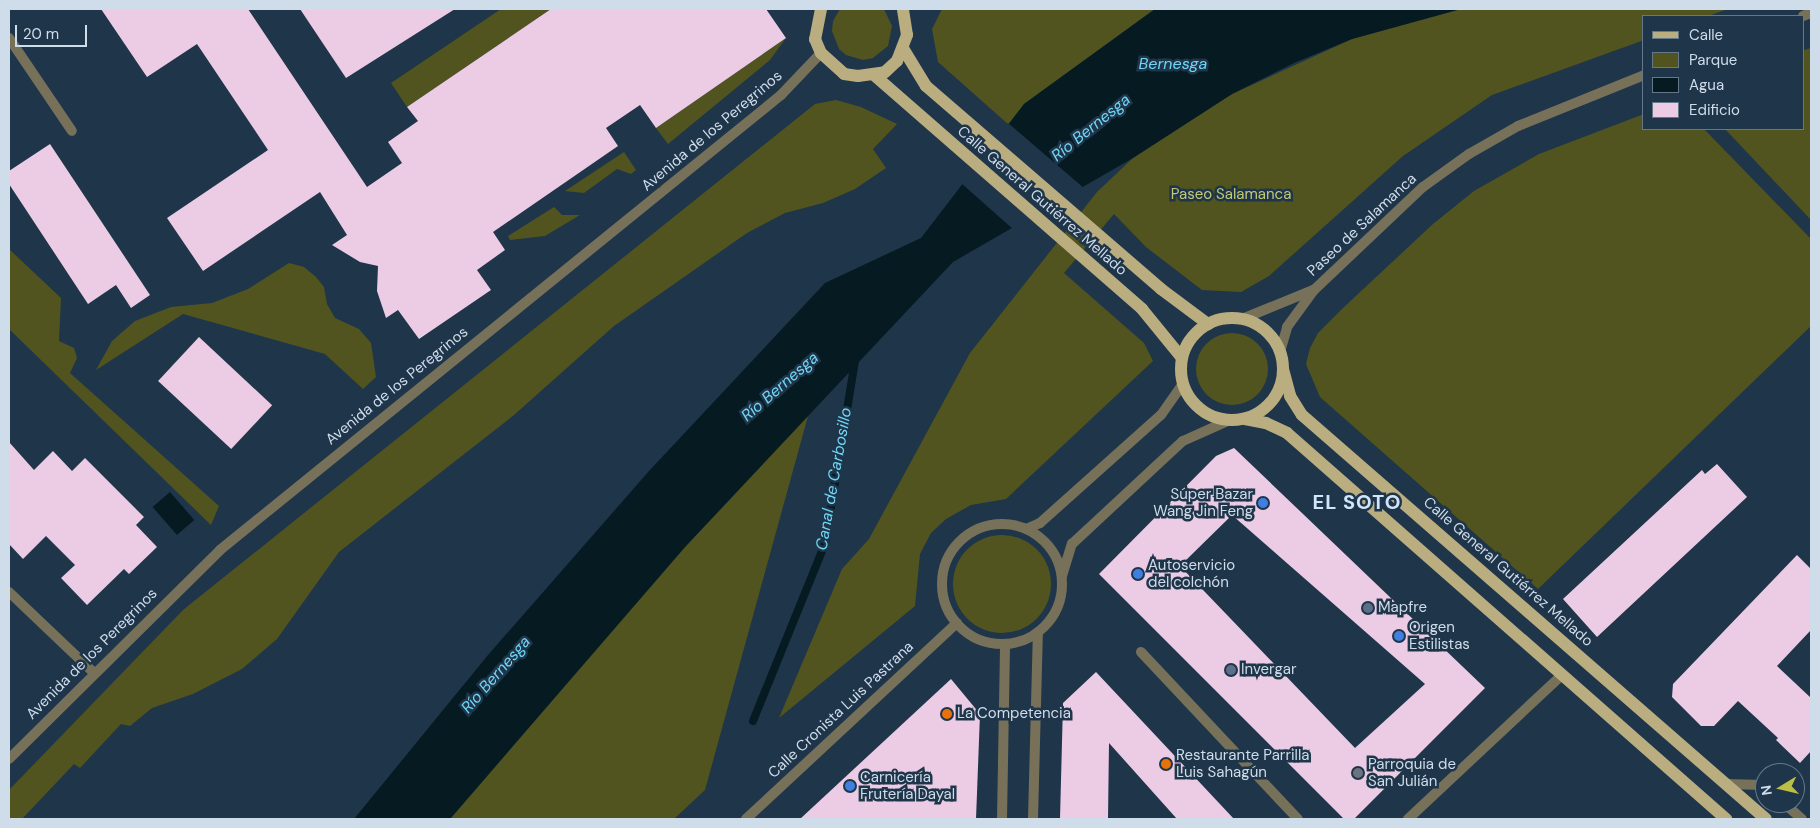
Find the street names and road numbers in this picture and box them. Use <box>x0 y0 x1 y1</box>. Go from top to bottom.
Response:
street label: Avenida de los Peregrinos <box>638 67 786 195</box>
street label: Calle General Gutiérrez Mellado <box>954 122 1130 280</box>
street label: Paseo de Salamanca <box>1304 170 1420 280</box>
street label: Avenida de los Peregrinos <box>322 323 472 449</box>
street label: Calle General Gutiérrez Mellado <box>1420 493 1596 651</box>
street label: Avenida de los Peregrinos <box>23 585 161 723</box>
street label: Calle Cronista Luis Pastrana <box>765 638 917 782</box>

